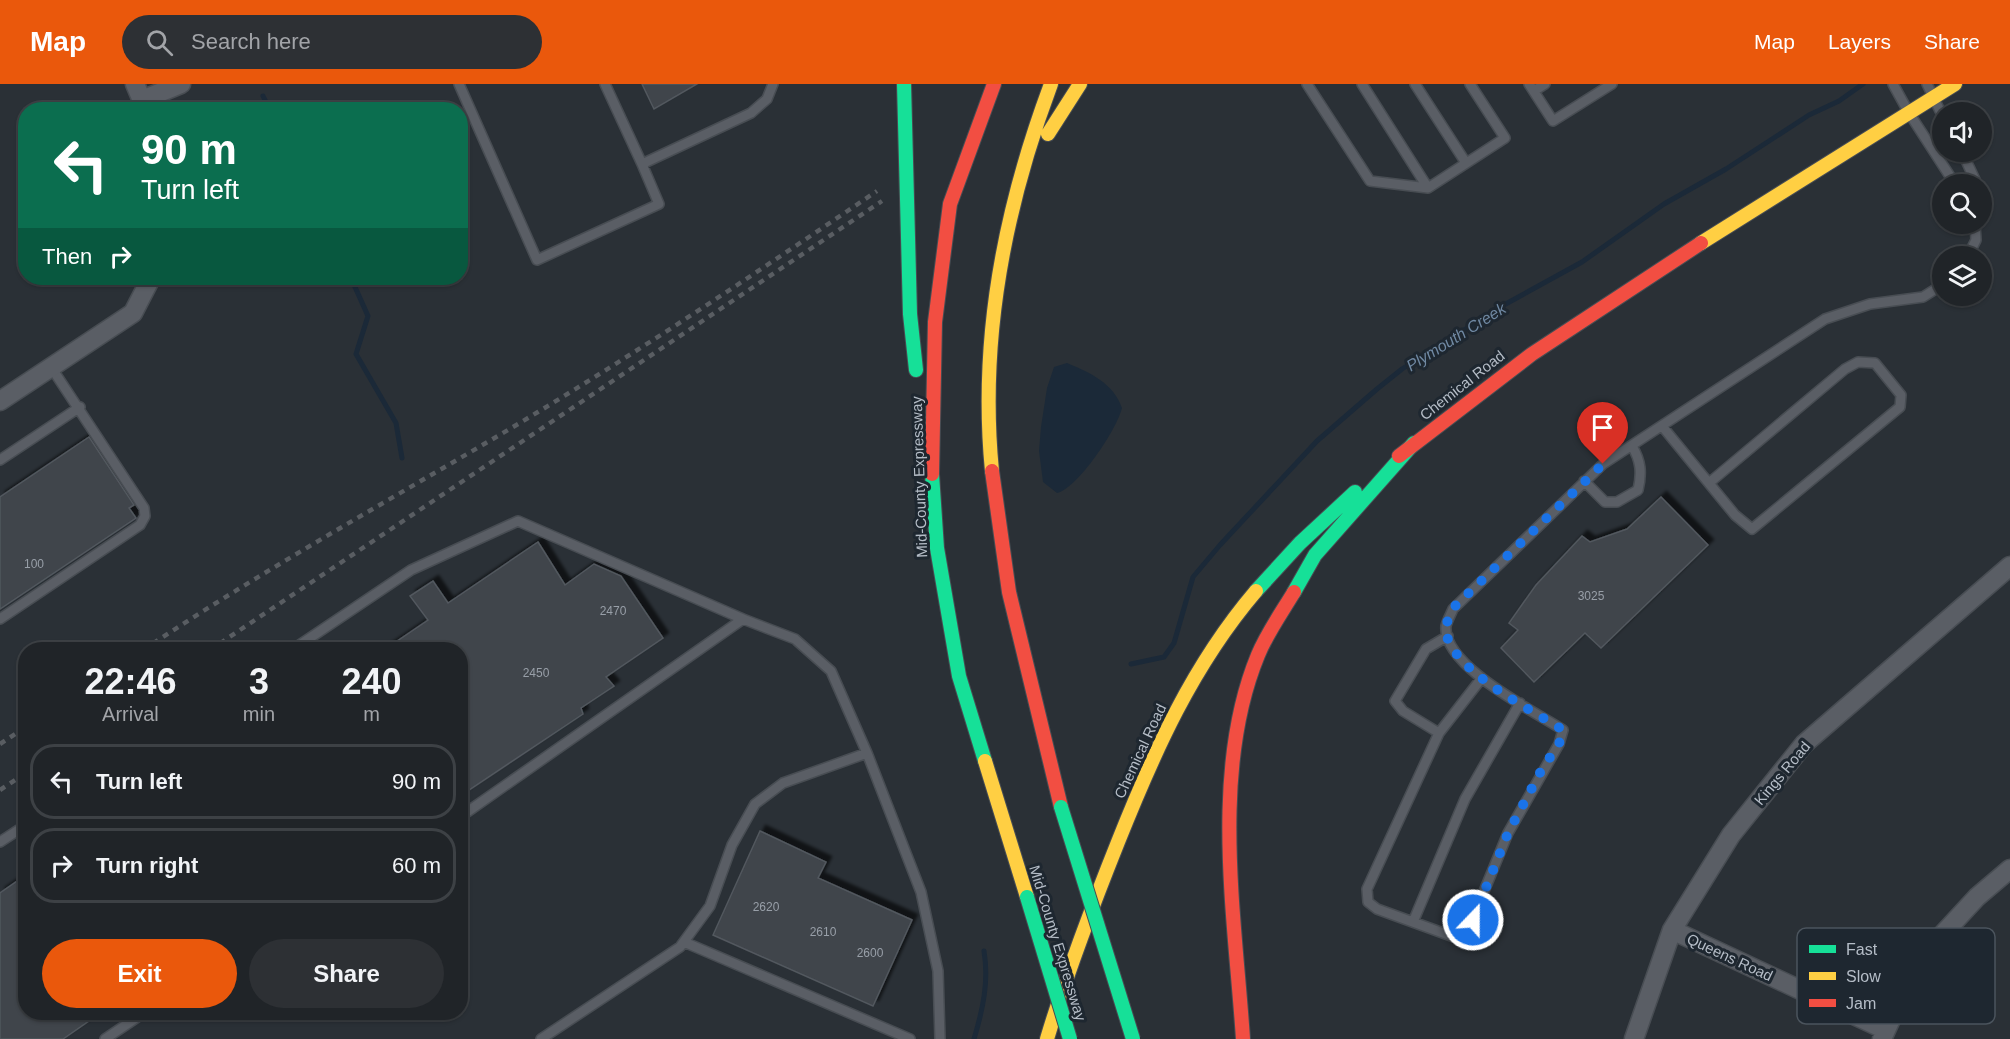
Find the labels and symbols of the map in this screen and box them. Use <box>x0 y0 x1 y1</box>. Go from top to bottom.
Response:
water label: Plymouth Creek <box>1403 299 1510 374</box>
street label: Chemical Road <box>1416 347 1508 423</box>
street label: Mid-County Expressway <box>908 395 930 558</box>
pin <box>1577 402 1628 464</box>
house number: 100 <box>24 557 44 571</box>
house number: 3025 <box>1578 589 1605 603</box>
house number: 2470 <box>600 604 627 618</box>
house number: 2450 <box>523 666 550 680</box>
street label: Chemical Road <box>1111 701 1169 801</box>
street label: Kings Road <box>1751 738 1813 808</box>
street label: Mid-County Expressway <box>1026 863 1090 1023</box>
position arrow <box>1441 888 1505 952</box>
house number: 2620 <box>753 900 780 914</box>
house number: 2610 <box>810 925 837 939</box>
legend <box>1797 928 1995 1024</box>
street label: Queens Road <box>1684 930 1776 984</box>
text: Fast <box>1846 941 1878 958</box>
house number: 2600 <box>857 946 884 960</box>
text: Slow <box>1846 968 1881 985</box>
text: Jam <box>1846 995 1876 1012</box>

